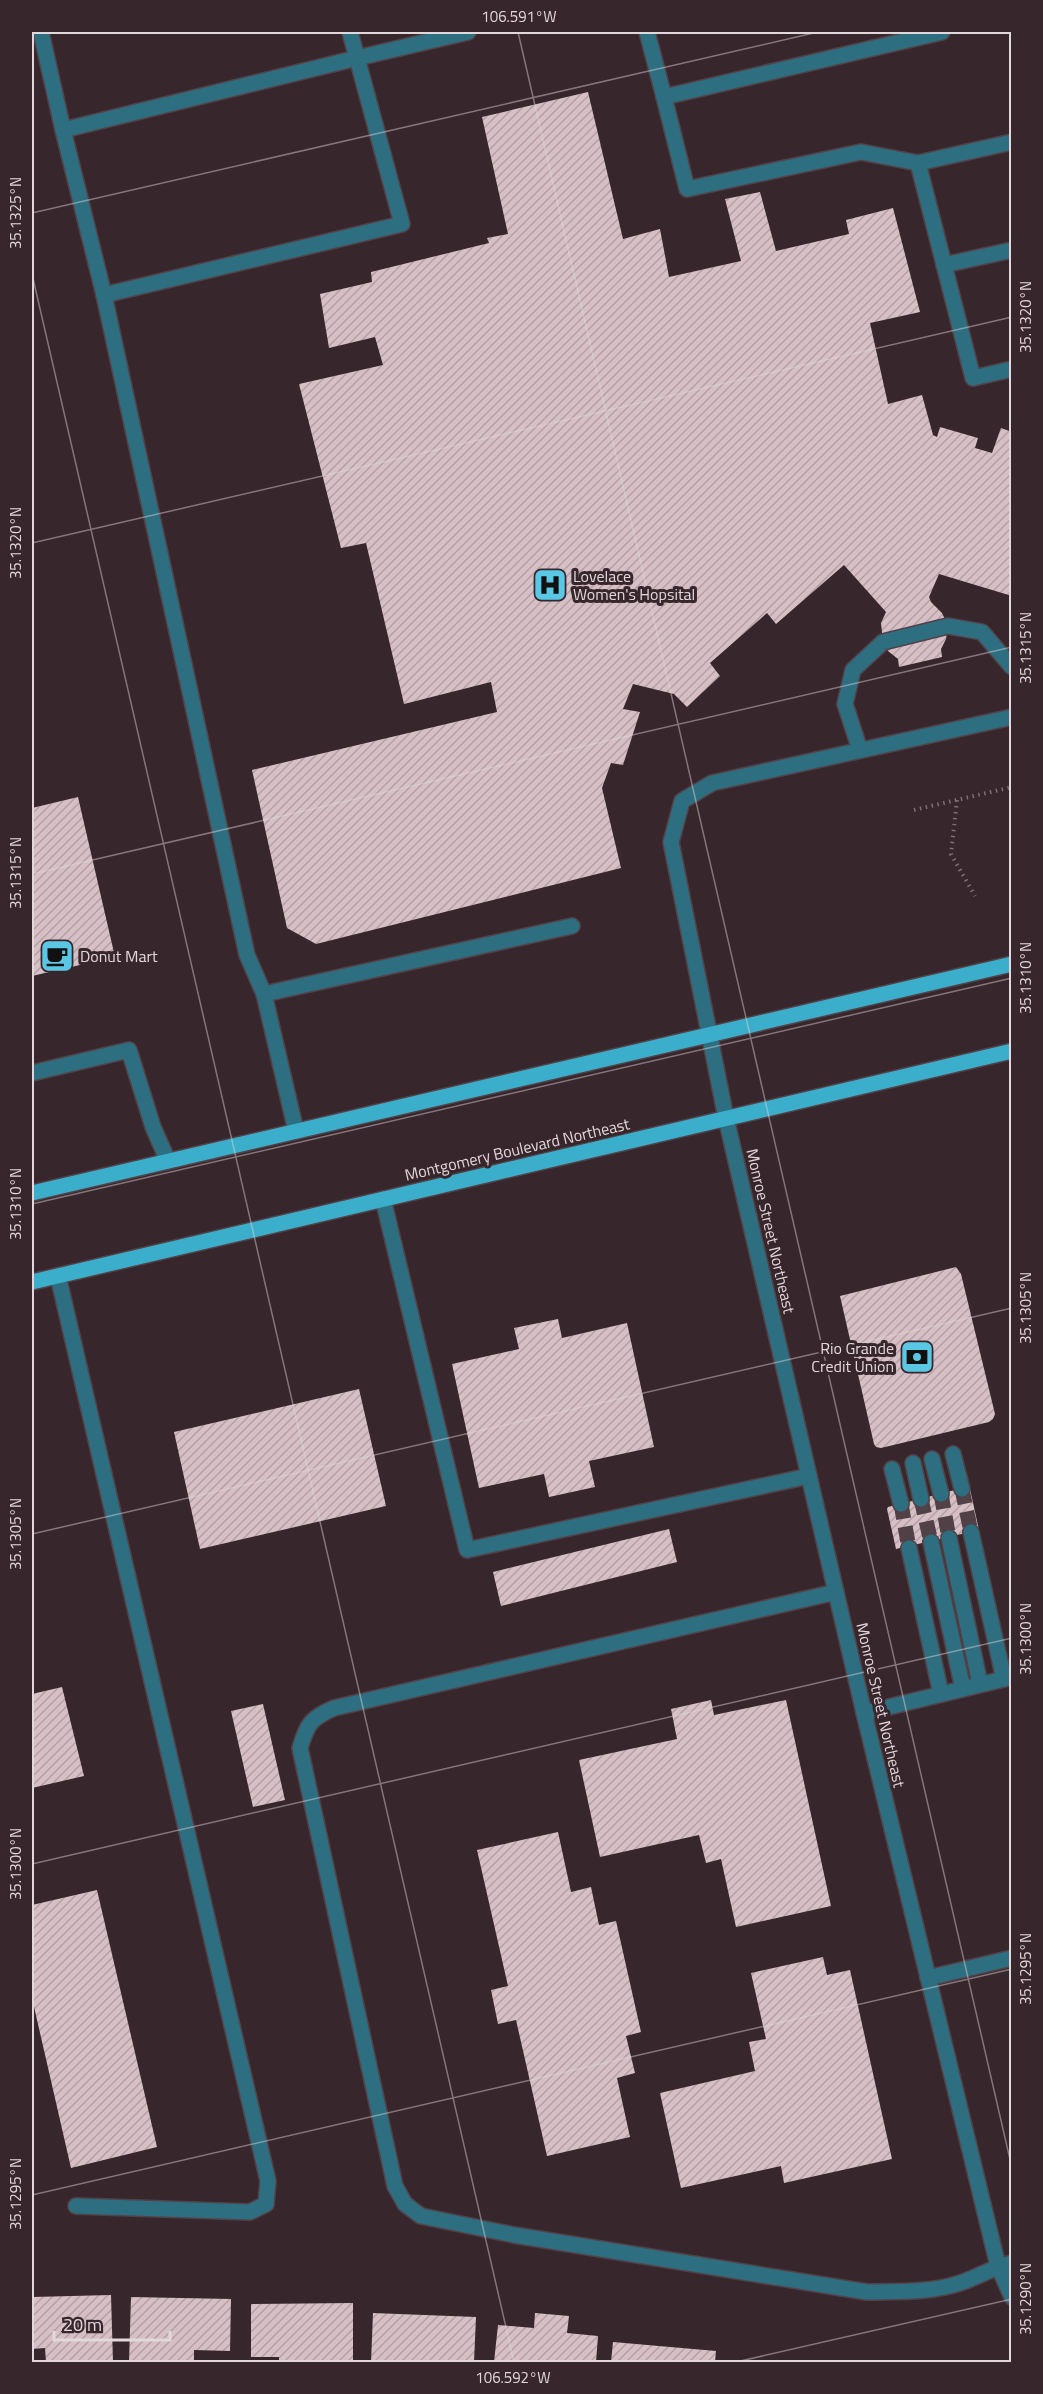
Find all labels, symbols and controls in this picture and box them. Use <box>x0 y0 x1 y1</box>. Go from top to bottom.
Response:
text: 106.591°W <box>481 5 557 28</box>
text: 35.1325°N <box>4 177 27 249</box>
text: 35.1320°N <box>1014 281 1037 353</box>
text: 35.1320°N <box>4 507 27 579</box>
place label: Lovelace Women's Hopsital <box>573 564 695 606</box>
hospital icon: Lovelace Women's Hopsital <box>532 567 568 603</box>
text: 35.1315°N <box>1014 612 1037 684</box>
text: 35.1315°N <box>4 837 27 909</box>
cafe icon: Donut Mart <box>39 938 75 974</box>
text: 35.1310°N <box>1014 942 1037 1014</box>
place label: Donut Mart <box>80 944 158 968</box>
street label: Montgomery Boulevard Northeast <box>402 1111 632 1187</box>
street label: Monroe Street Northeast <box>740 1146 802 1316</box>
text: 35.1310°N <box>4 1168 27 1240</box>
text: 35.1305°N <box>1014 1272 1037 1344</box>
place label: Rio Grande Credit Union <box>811 1336 894 1378</box>
bank icon: Rio Grande Credit Union <box>899 1339 935 1375</box>
text: 35.1305°N <box>4 1498 27 1570</box>
text: 35.1300°N <box>1014 1603 1037 1675</box>
street label: Monroe Street Northeast <box>850 1620 912 1790</box>
text: 35.1300°N <box>4 1828 27 1900</box>
text: 35.1295°N <box>1014 1933 1037 2005</box>
text: 35.1295°N <box>4 2158 27 2230</box>
text: 35.1290°N <box>1014 2263 1037 2335</box>
scale bar <box>54 2304 170 2342</box>
text: 20 m <box>63 2311 102 2338</box>
text: 106.592°W <box>475 2366 551 2389</box>

